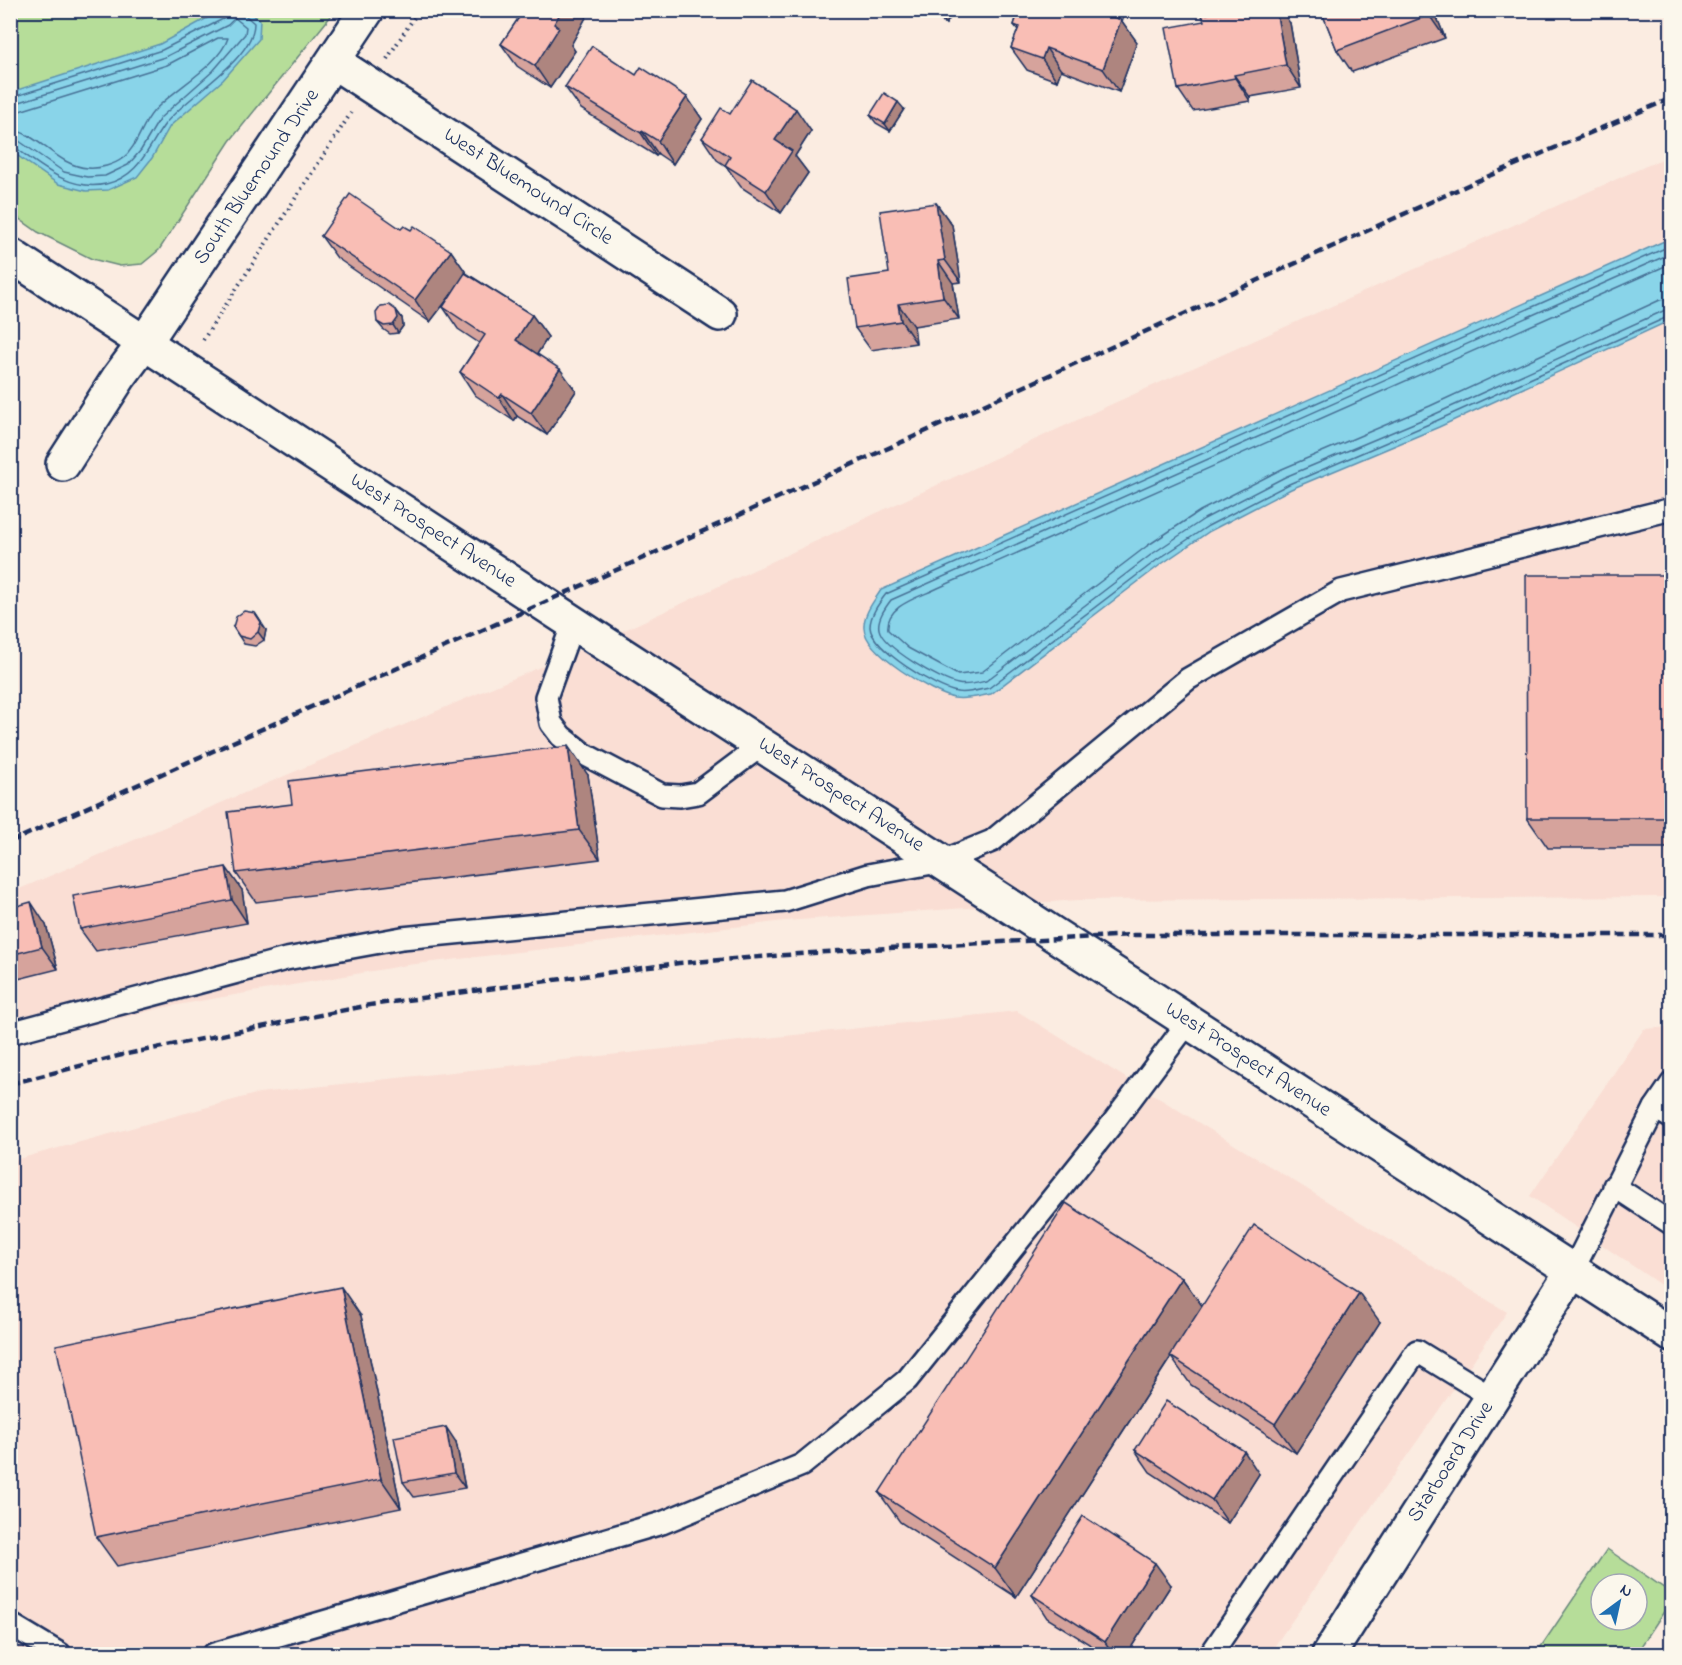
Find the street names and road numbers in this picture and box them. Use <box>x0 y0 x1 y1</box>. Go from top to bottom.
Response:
street label: South Bluemound Drive <box>187 82 328 271</box>
street label: West Bluemound Circle <box>437 121 619 254</box>
street label: West Prospect Avenue <box>344 466 523 596</box>
street label: West Prospect Avenue <box>752 730 931 860</box>
street label: West Prospect Avenue <box>1159 995 1338 1125</box>
street label: Starboard Drive <box>1401 1395 1502 1529</box>

